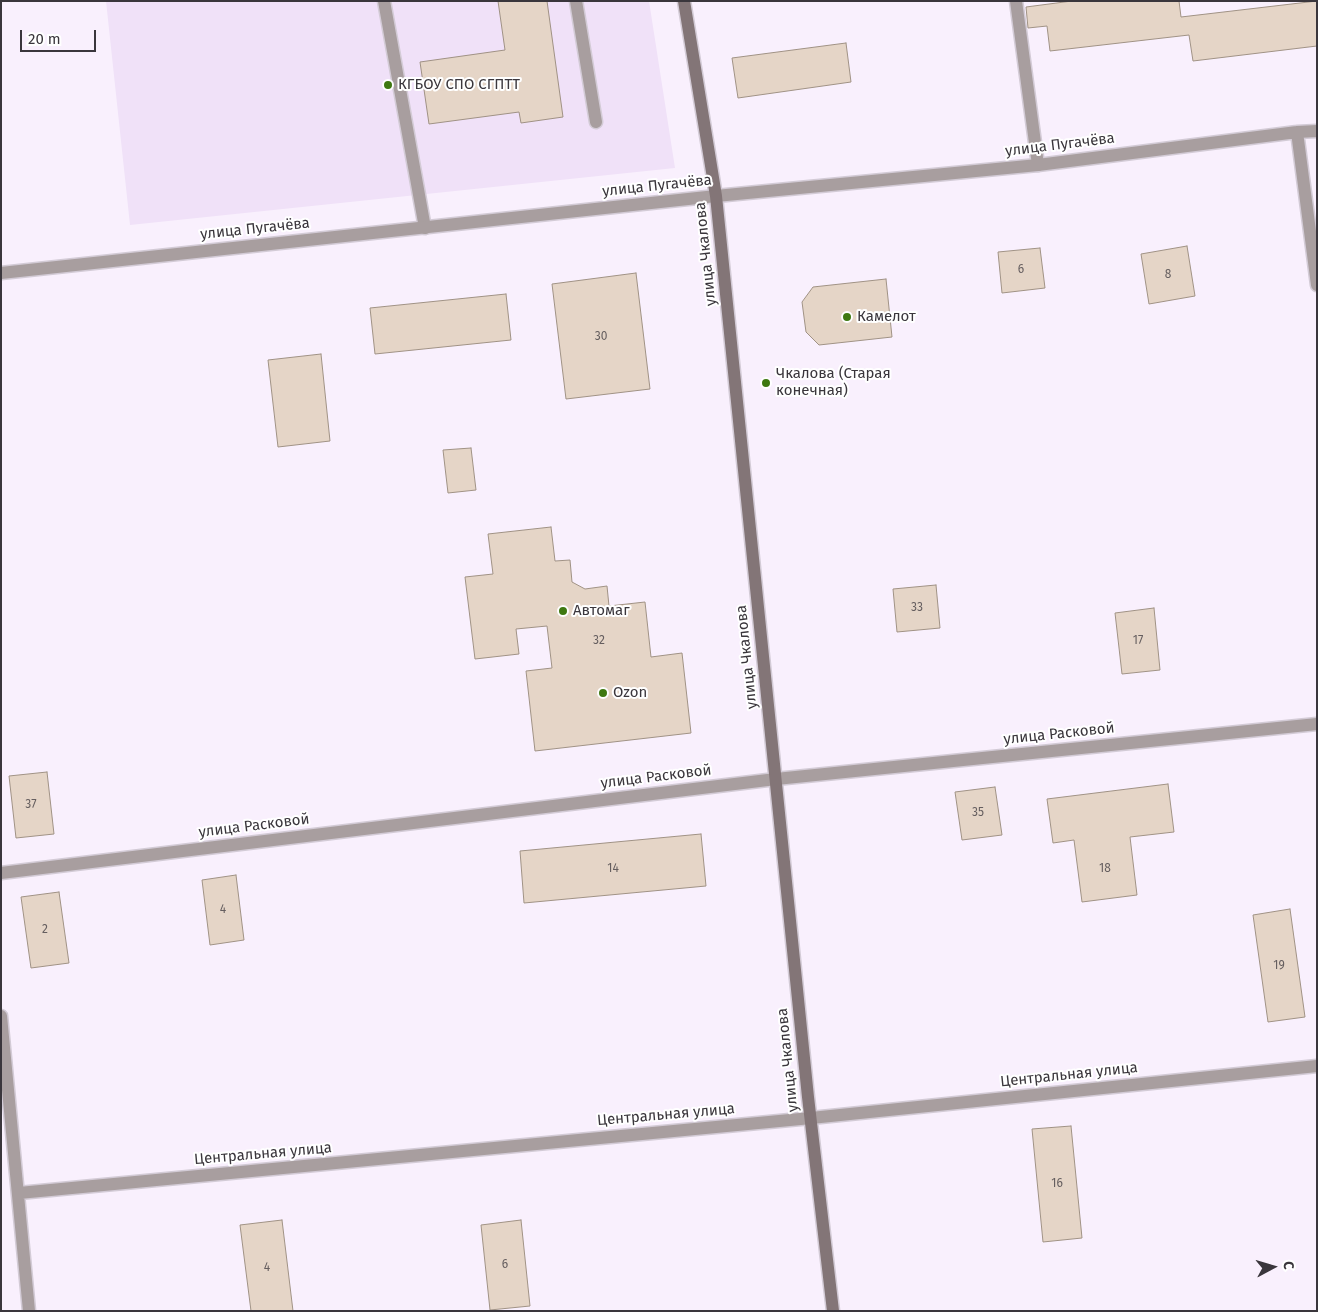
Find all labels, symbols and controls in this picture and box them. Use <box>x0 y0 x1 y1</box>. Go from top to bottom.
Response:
scale bar <box>22 20 99 52</box>
text: 20 m <box>28 30 61 48</box>
place label: КГБОУ СПО СГПТТ <box>398 76 520 94</box>
marker: КГБОУ СПО СГПТТ <box>382 79 394 91</box>
street label: улица Пугачёва <box>1004 129 1116 161</box>
street label: улица Пугачёва <box>601 171 713 201</box>
street label: улица Чкалова <box>692 201 720 307</box>
street label: улица Пугачёва <box>199 214 311 244</box>
house number: 6 <box>1018 263 1024 277</box>
house number: 8 <box>1165 268 1171 282</box>
place label: Камелот <box>857 308 916 326</box>
marker: Камелот <box>841 311 853 323</box>
house number: 30 <box>595 330 607 344</box>
place label: Чкалова (Старая конечная) <box>776 365 891 400</box>
marker: Чкалова (Старая конечная) <box>760 377 772 389</box>
house number: 33 <box>911 601 923 615</box>
place label: Автомаг <box>573 602 630 620</box>
street label: улица Чкалова <box>733 604 761 710</box>
marker: Автомаг <box>557 605 569 617</box>
house number: 32 <box>593 634 605 648</box>
house number: 17 <box>1133 634 1143 648</box>
place label: Ozon <box>613 684 647 702</box>
marker: Ozon <box>597 687 609 699</box>
street label: улица Расковой <box>1003 719 1115 749</box>
street label: улица Расковой <box>600 761 712 793</box>
house number: 37 <box>25 798 37 812</box>
house number: 35 <box>972 806 984 820</box>
street label: улица Расковой <box>198 810 310 842</box>
house number: 14 <box>607 862 619 876</box>
house number: 18 <box>1099 862 1111 876</box>
house number: 4 <box>220 903 226 917</box>
house number: 2 <box>42 923 48 937</box>
house number: 19 <box>1273 959 1285 973</box>
street label: улица Чкалова <box>774 1007 802 1113</box>
street label: Центральная улица <box>999 1059 1139 1091</box>
street label: Центральная улица <box>596 1100 736 1130</box>
street label: Центральная улица <box>193 1139 333 1169</box>
house number: 16 <box>1051 1177 1063 1191</box>
north arrow <box>1248 1242 1298 1292</box>
house number: 6 <box>502 1258 508 1272</box>
text: С <box>1280 1260 1297 1270</box>
house number: 4 <box>264 1261 270 1275</box>

